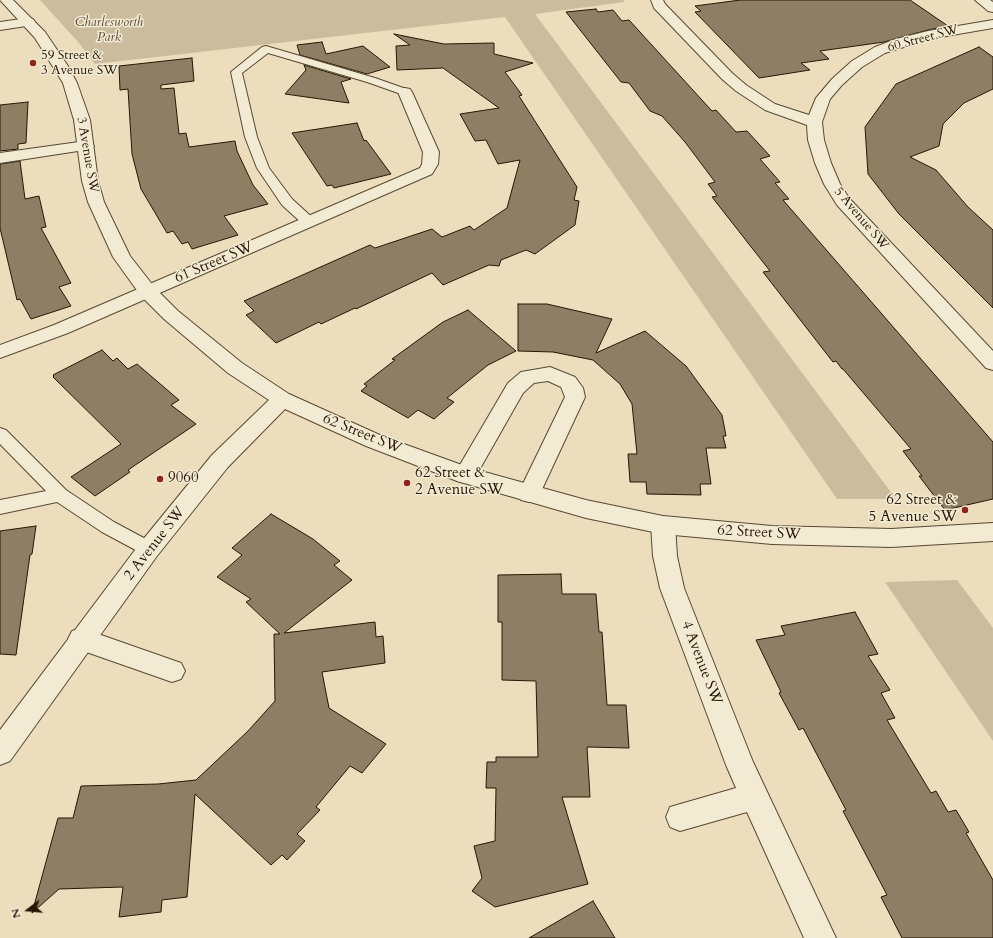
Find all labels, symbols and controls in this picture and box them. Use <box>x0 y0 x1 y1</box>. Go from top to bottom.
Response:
park label: Charlesworth Park <box>75 15 143 46</box>
street label: 60 Street SW <box>886 22 960 56</box>
place label: 59 Street & 3 Avenue SW <box>41 48 118 79</box>
marker: 59 Street & 3 Avenue SW <box>28 58 38 68</box>
street label: 3 Avenue SW <box>73 116 101 194</box>
street label: 5 Avenue SW <box>830 185 892 253</box>
street label: 61 Street SW <box>172 238 256 288</box>
street label: 62 Street SW <box>320 410 404 458</box>
place label: 62 Street & 2 Avenue SW <box>415 465 503 500</box>
place label: 9060 <box>168 470 199 488</box>
marker: 9060 <box>155 474 165 484</box>
marker: 62 Street & 2 Avenue SW <box>402 478 412 488</box>
place label: 62 Street & 5 Avenue SW <box>869 492 957 527</box>
street label: 2 Avenue SW <box>121 504 189 584</box>
marker: 62 Street & 5 Avenue SW <box>960 505 970 515</box>
street label: 62 Street SW <box>717 522 801 544</box>
street label: 4 Avenue SW <box>677 618 725 708</box>
north arrow <box>8 890 48 930</box>
text: N <box>7 907 25 920</box>

